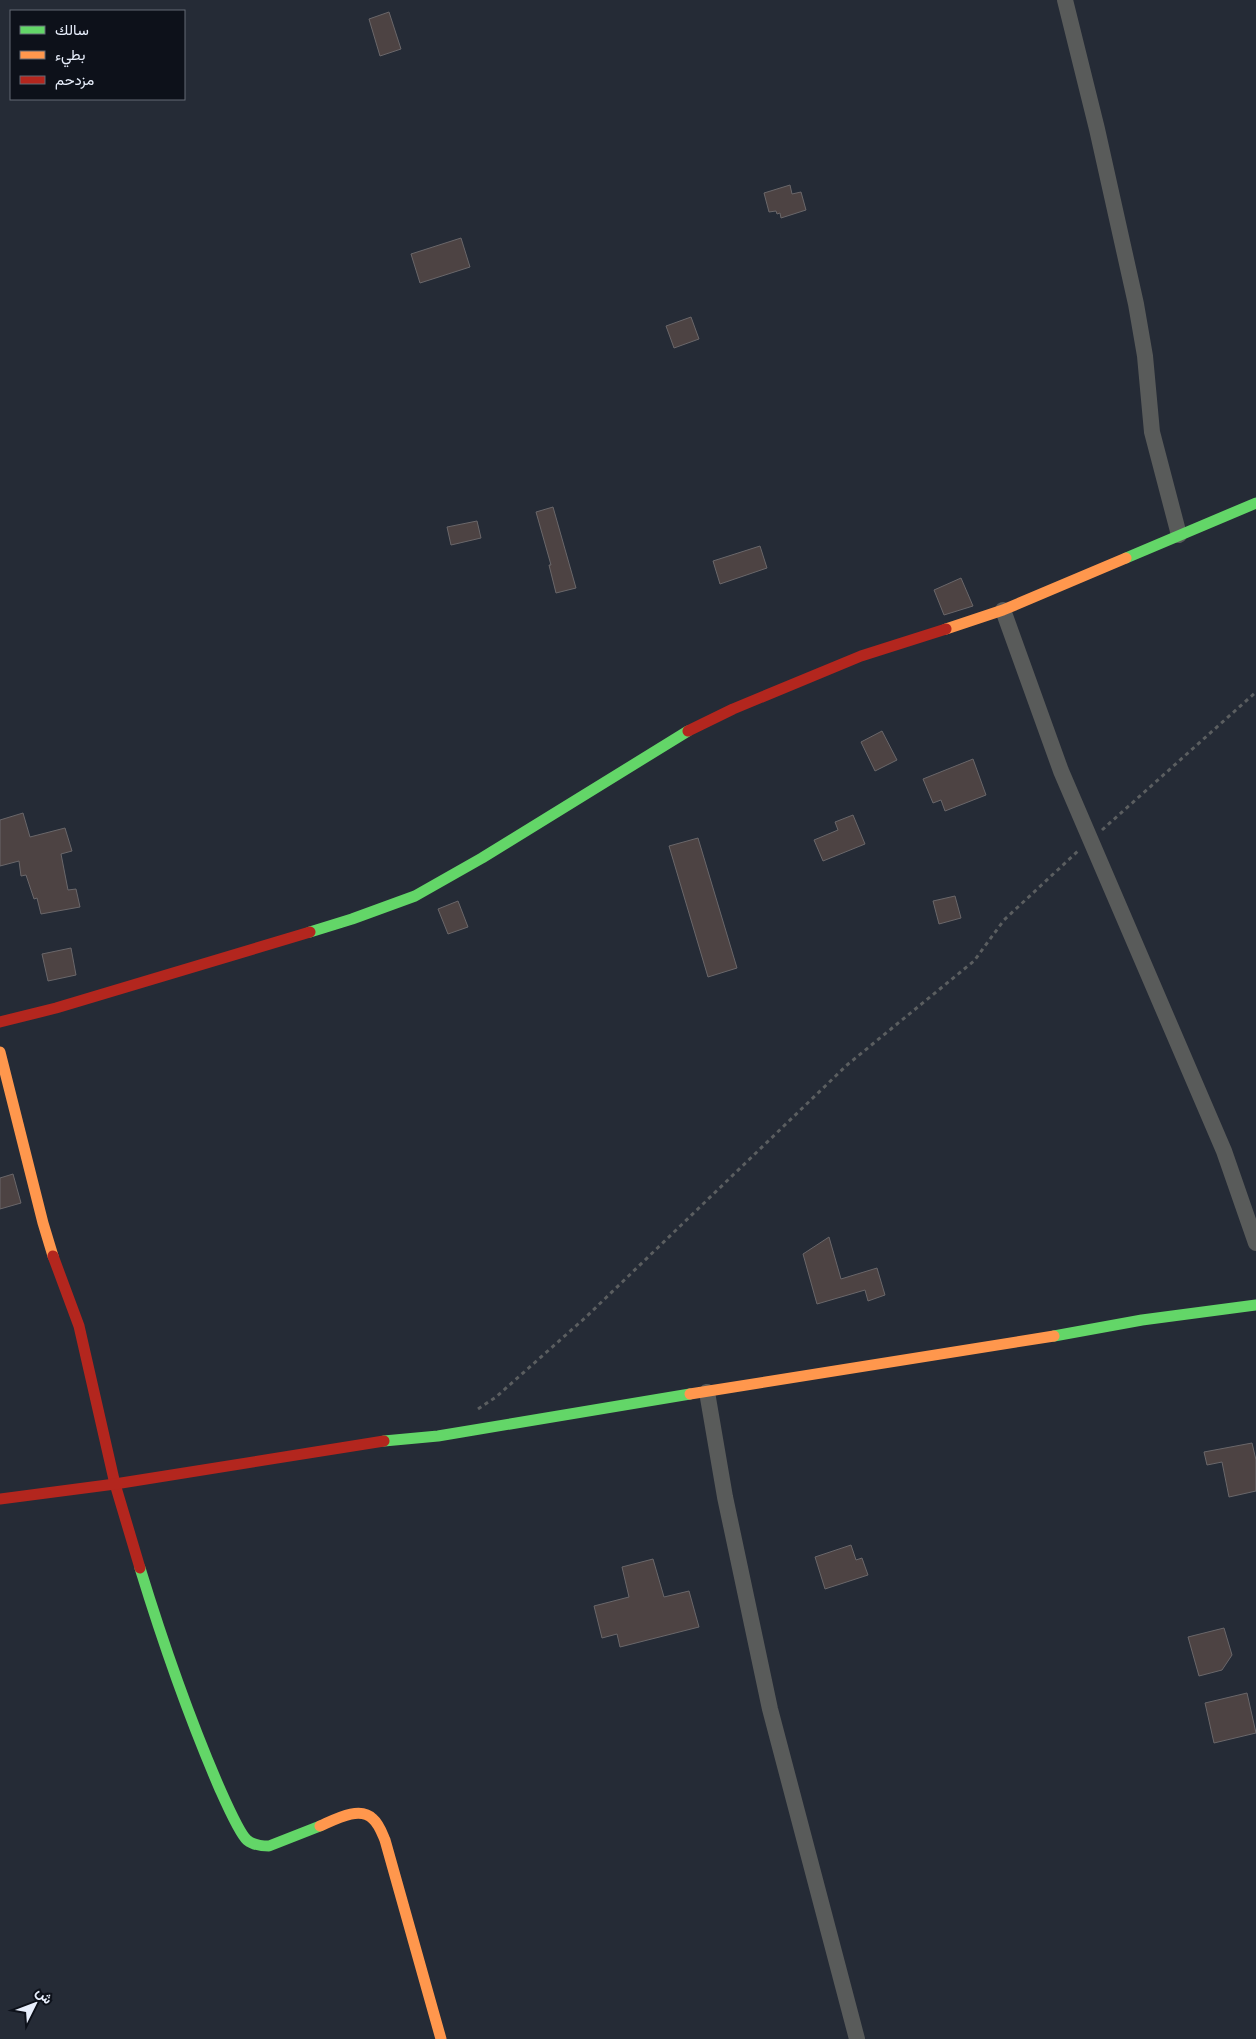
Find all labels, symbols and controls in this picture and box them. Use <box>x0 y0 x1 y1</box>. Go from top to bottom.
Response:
legend <box>10 10 185 100</box>
text: سالك <box>55 19 89 41</box>
text: بطيء <box>55 44 85 68</box>
text: مزدحم <box>55 69 94 91</box>
north arrow <box>10 1979 60 2029</box>
text: ش <box>32 1982 58 2008</box>

